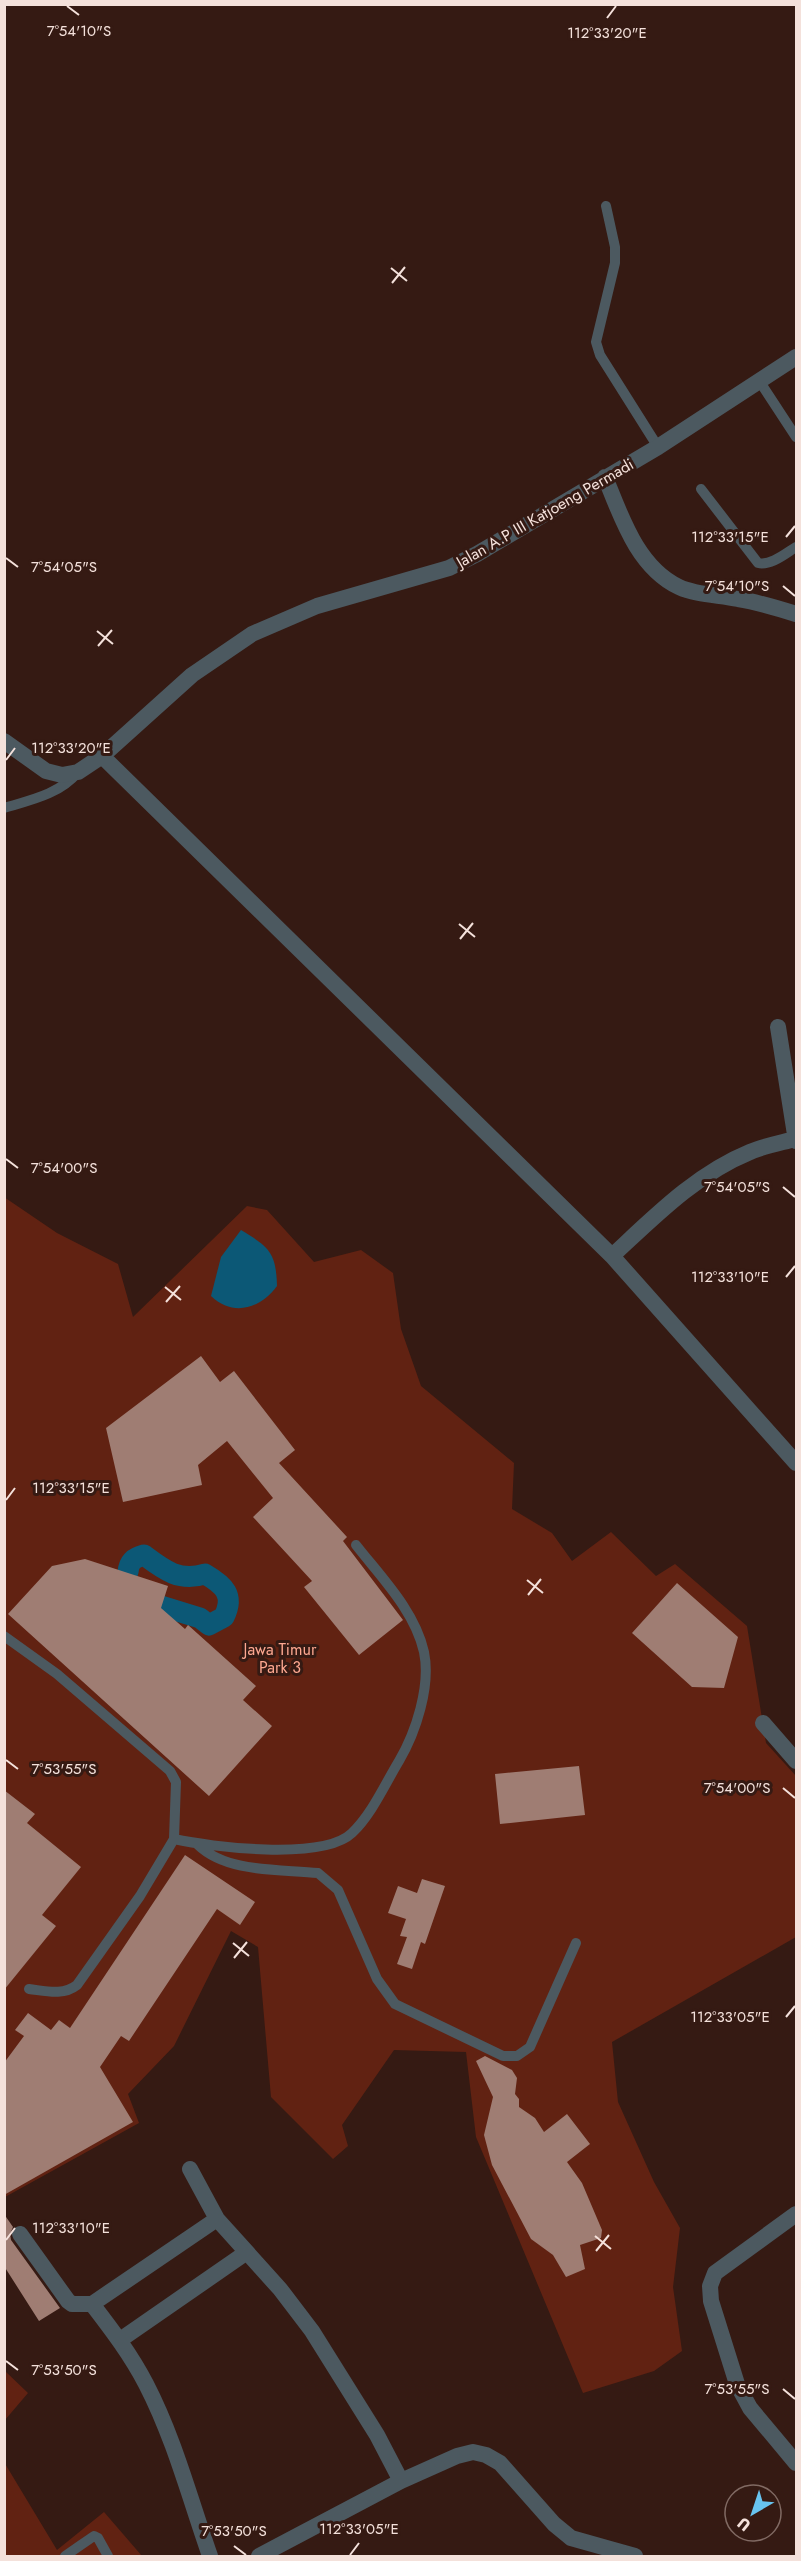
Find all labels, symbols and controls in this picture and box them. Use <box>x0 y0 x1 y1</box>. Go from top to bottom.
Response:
text: 7°54'10"S <box>47 20 111 42</box>
text: 112°33'20"E <box>567 22 647 44</box>
street label: Jalan A.P III Katjoeng Permadi <box>450 453 638 574</box>
text: 112°33'15"E <box>691 526 769 548</box>
text: 7°54'05"S <box>31 556 97 578</box>
text: 7°54'10"S <box>705 575 769 597</box>
text: 112°33'20"E <box>31 737 111 759</box>
text: 7°54'00"S <box>31 1157 97 1179</box>
text: 7°54'05"S <box>704 1176 770 1198</box>
text: 112°33'10"E <box>691 1266 769 1288</box>
text: 112°33'15"E <box>32 1477 110 1499</box>
park label: Jawa Timur Park 3 <box>242 1638 317 1679</box>
text: 7°53'55"S <box>31 1758 97 1780</box>
text: 7°54'00"S <box>704 1777 770 1799</box>
text: 112°33'05"E <box>690 2006 770 2028</box>
text: 112°33'10"E <box>32 2217 110 2239</box>
text: 7°53'50"S <box>31 2359 97 2381</box>
text: 7°53'55"S <box>704 2378 770 2400</box>
north arrow <box>723 2483 783 2543</box>
text: U <box>732 2512 755 2537</box>
text: 112°33'05"E <box>319 2518 399 2540</box>
text: 7°53'50"S <box>201 2520 267 2542</box>

